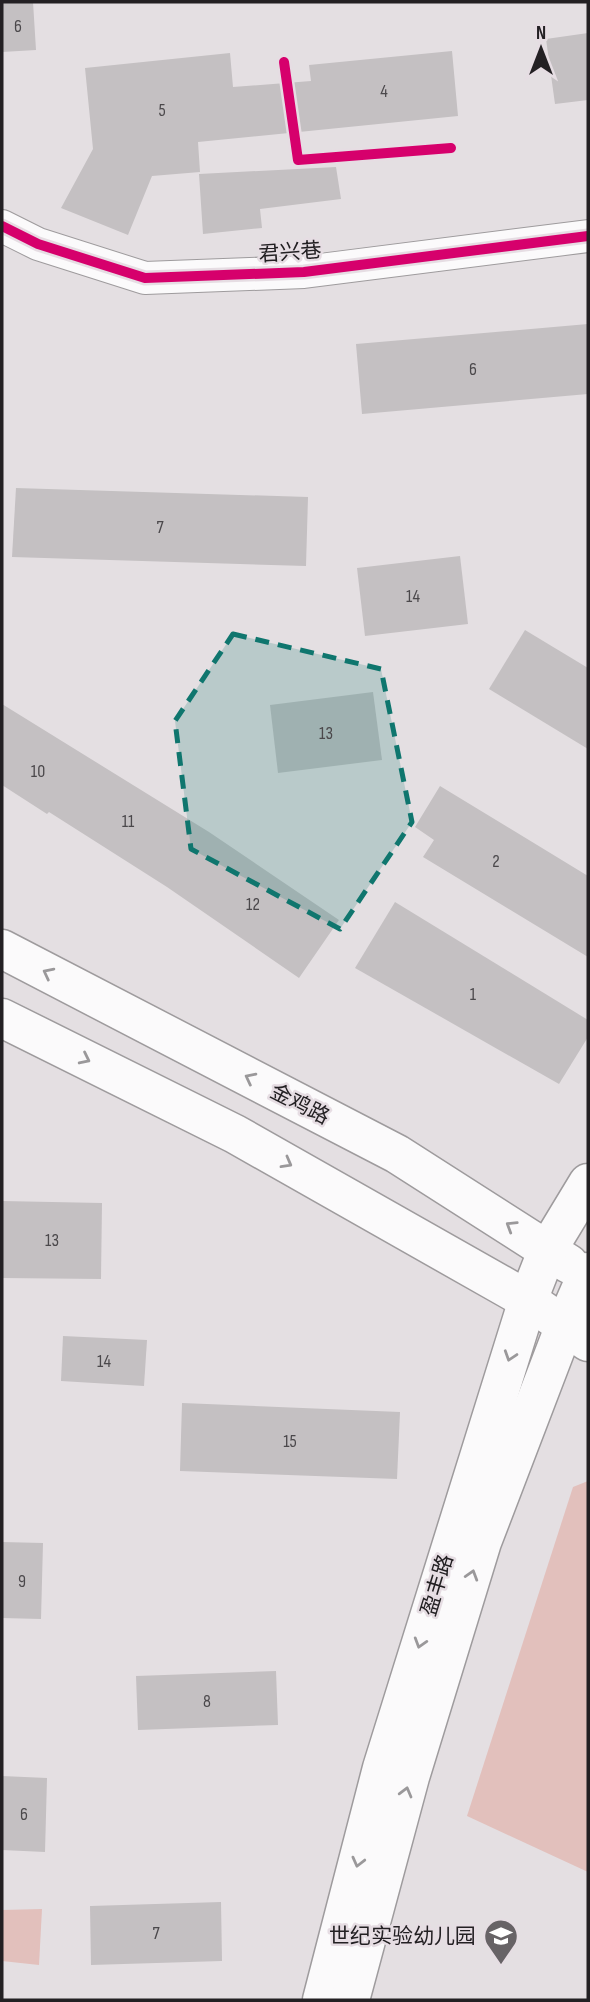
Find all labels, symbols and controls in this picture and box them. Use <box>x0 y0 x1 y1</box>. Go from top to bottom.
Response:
north arrow <box>506 14 576 84</box>
house number: 6 <box>14 16 22 37</box>
text: N <box>536 22 546 45</box>
house number: 4 <box>380 81 388 102</box>
house number: 5 <box>158 100 166 121</box>
street label: 君兴巷 <box>258 238 322 267</box>
house number: 6 <box>469 359 477 380</box>
house number: 7 <box>156 517 164 538</box>
house number: 14 <box>406 586 420 607</box>
house number: 13 <box>319 723 333 744</box>
house number: 10 <box>31 761 45 782</box>
house number: 11 <box>122 811 135 832</box>
house number: 2 <box>492 851 500 872</box>
house number: 12 <box>246 894 260 915</box>
one-way arrow <box>43 968 55 981</box>
house number: 1 <box>470 984 477 1005</box>
one-way arrow <box>78 1051 90 1065</box>
one-way arrow <box>245 1072 257 1086</box>
street label: 金鸡路 <box>266 1079 334 1130</box>
one-way arrow <box>280 1155 292 1168</box>
one-way arrow <box>506 1221 519 1234</box>
house number: 13 <box>45 1230 59 1251</box>
one-way arrow <box>504 1349 518 1362</box>
house number: 14 <box>97 1351 111 1372</box>
house number: 15 <box>283 1431 297 1452</box>
street label: 盈丰路 <box>416 1551 459 1619</box>
one-way arrow <box>464 1569 478 1581</box>
house number: 9 <box>18 1571 26 1592</box>
one-way arrow <box>413 1637 428 1649</box>
house number: 8 <box>203 1691 211 1712</box>
one-way arrow <box>398 1786 412 1798</box>
house number: 6 <box>20 1804 28 1825</box>
one-way arrow <box>352 1856 366 1868</box>
school or university icon: 世纪实验幼儿园 <box>482 1917 520 1966</box>
house number: 7 <box>152 1923 160 1944</box>
place label: 世纪实验幼儿园 <box>329 1924 476 1949</box>

